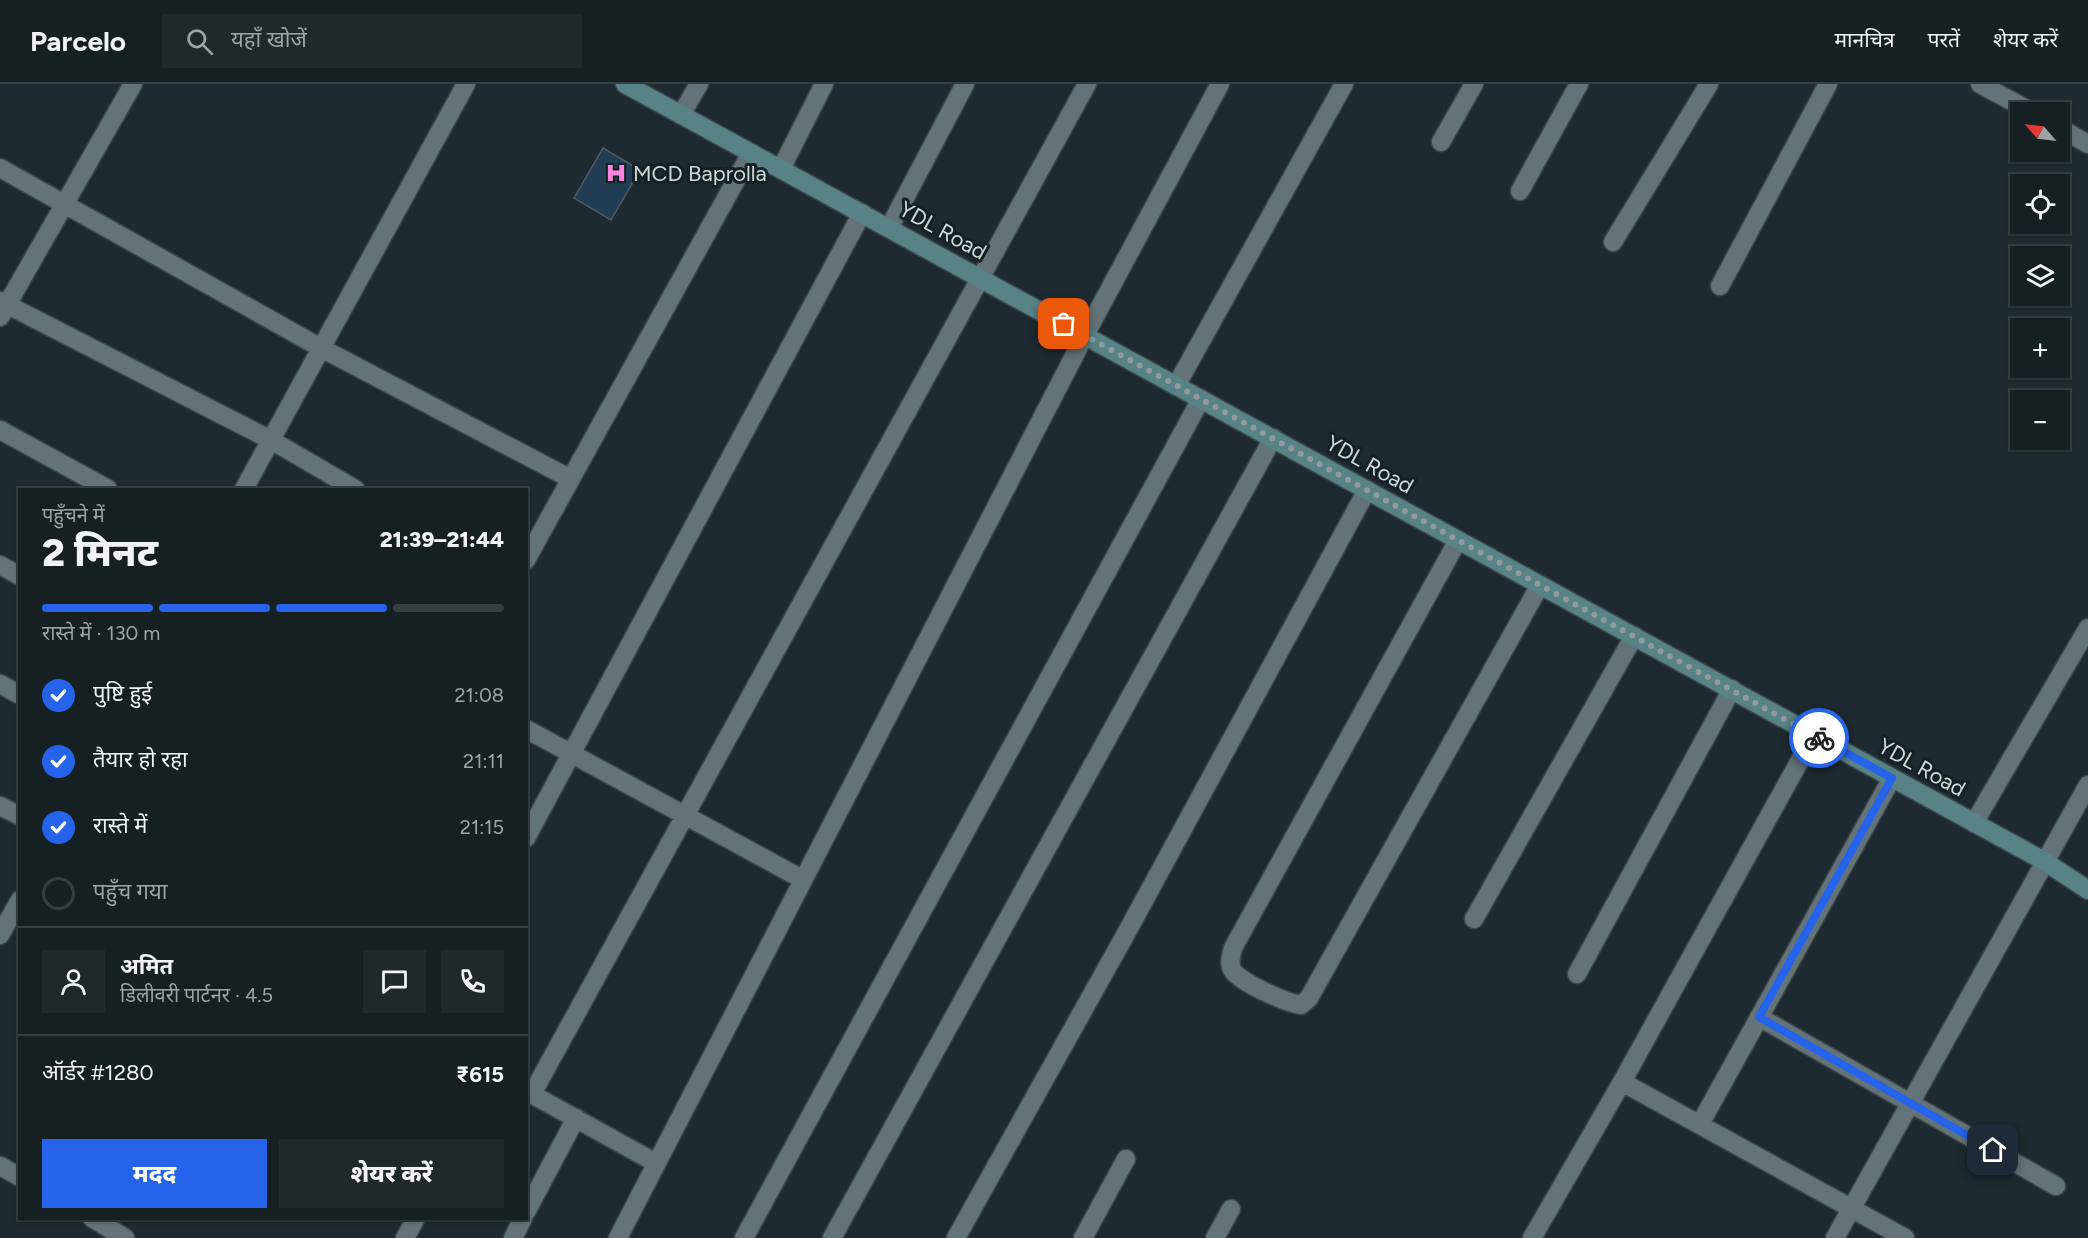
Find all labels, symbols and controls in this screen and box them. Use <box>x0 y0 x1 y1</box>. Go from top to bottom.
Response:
search box <box>162 14 582 68</box>
text: Parcelo <box>30 24 126 58</box>
icon: search <box>183 25 216 58</box>
text: यहाँ खोजें <box>231 26 307 53</box>
text: मानचित्र <box>1835 27 1895 52</box>
text: परतें <box>1928 27 1960 52</box>
text: शेयर करें <box>1993 27 2058 52</box>
north arrow <box>2010 102 2070 162</box>
map controls <box>2010 102 2070 450</box>
place label: MCD Baprolla <box>633 160 767 187</box>
hospital icon: MCD Baprolla <box>604 161 628 185</box>
button: locate <box>2010 174 2070 234</box>
street label: YDL Road <box>894 195 991 266</box>
button: layers <box>2010 246 2070 306</box>
pin <box>1038 298 1089 349</box>
icon: bag <box>1047 307 1080 340</box>
button: + <box>2010 318 2070 378</box>
button: − <box>2010 390 2070 450</box>
street label: YDL Road <box>1321 429 1418 500</box>
text: पहुँचने में <box>42 503 105 527</box>
text: 21:39–21:44 <box>380 526 504 553</box>
text: 2 मिनट <box>42 529 158 576</box>
text: रास्ते में · 130 m <box>42 621 160 645</box>
icon: check <box>42 679 75 712</box>
text: पुष्टि हुई <box>93 680 152 707</box>
text: 21:08 <box>454 683 504 707</box>
courier <box>1789 708 1849 768</box>
icon: bike <box>1803 722 1836 755</box>
street label: YDL Road <box>1873 732 1970 803</box>
icon: check <box>42 745 75 778</box>
text: तैयार हो रहा <box>93 746 188 773</box>
text: 21:11 <box>463 749 504 773</box>
icon: check <box>42 811 75 844</box>
text: रास्ते में <box>93 812 147 839</box>
text: 21:15 <box>460 815 504 839</box>
text: पहुँच गया <box>93 878 167 905</box>
button: person <box>42 950 105 1013</box>
button: chat <box>363 950 426 1013</box>
button: phone <box>441 950 504 1013</box>
text: अमित <box>120 953 173 980</box>
text: डिलीवरी पार्टनर · 4.5 <box>120 983 273 1007</box>
text: ऑर्डर #1280 <box>42 1059 154 1086</box>
text: ₹615 <box>456 1061 504 1088</box>
pin <box>1967 1124 2018 1175</box>
icon: home <box>1976 1133 2009 1166</box>
button: मदद <box>42 1139 267 1208</box>
button: शेयर करें <box>279 1139 504 1208</box>

